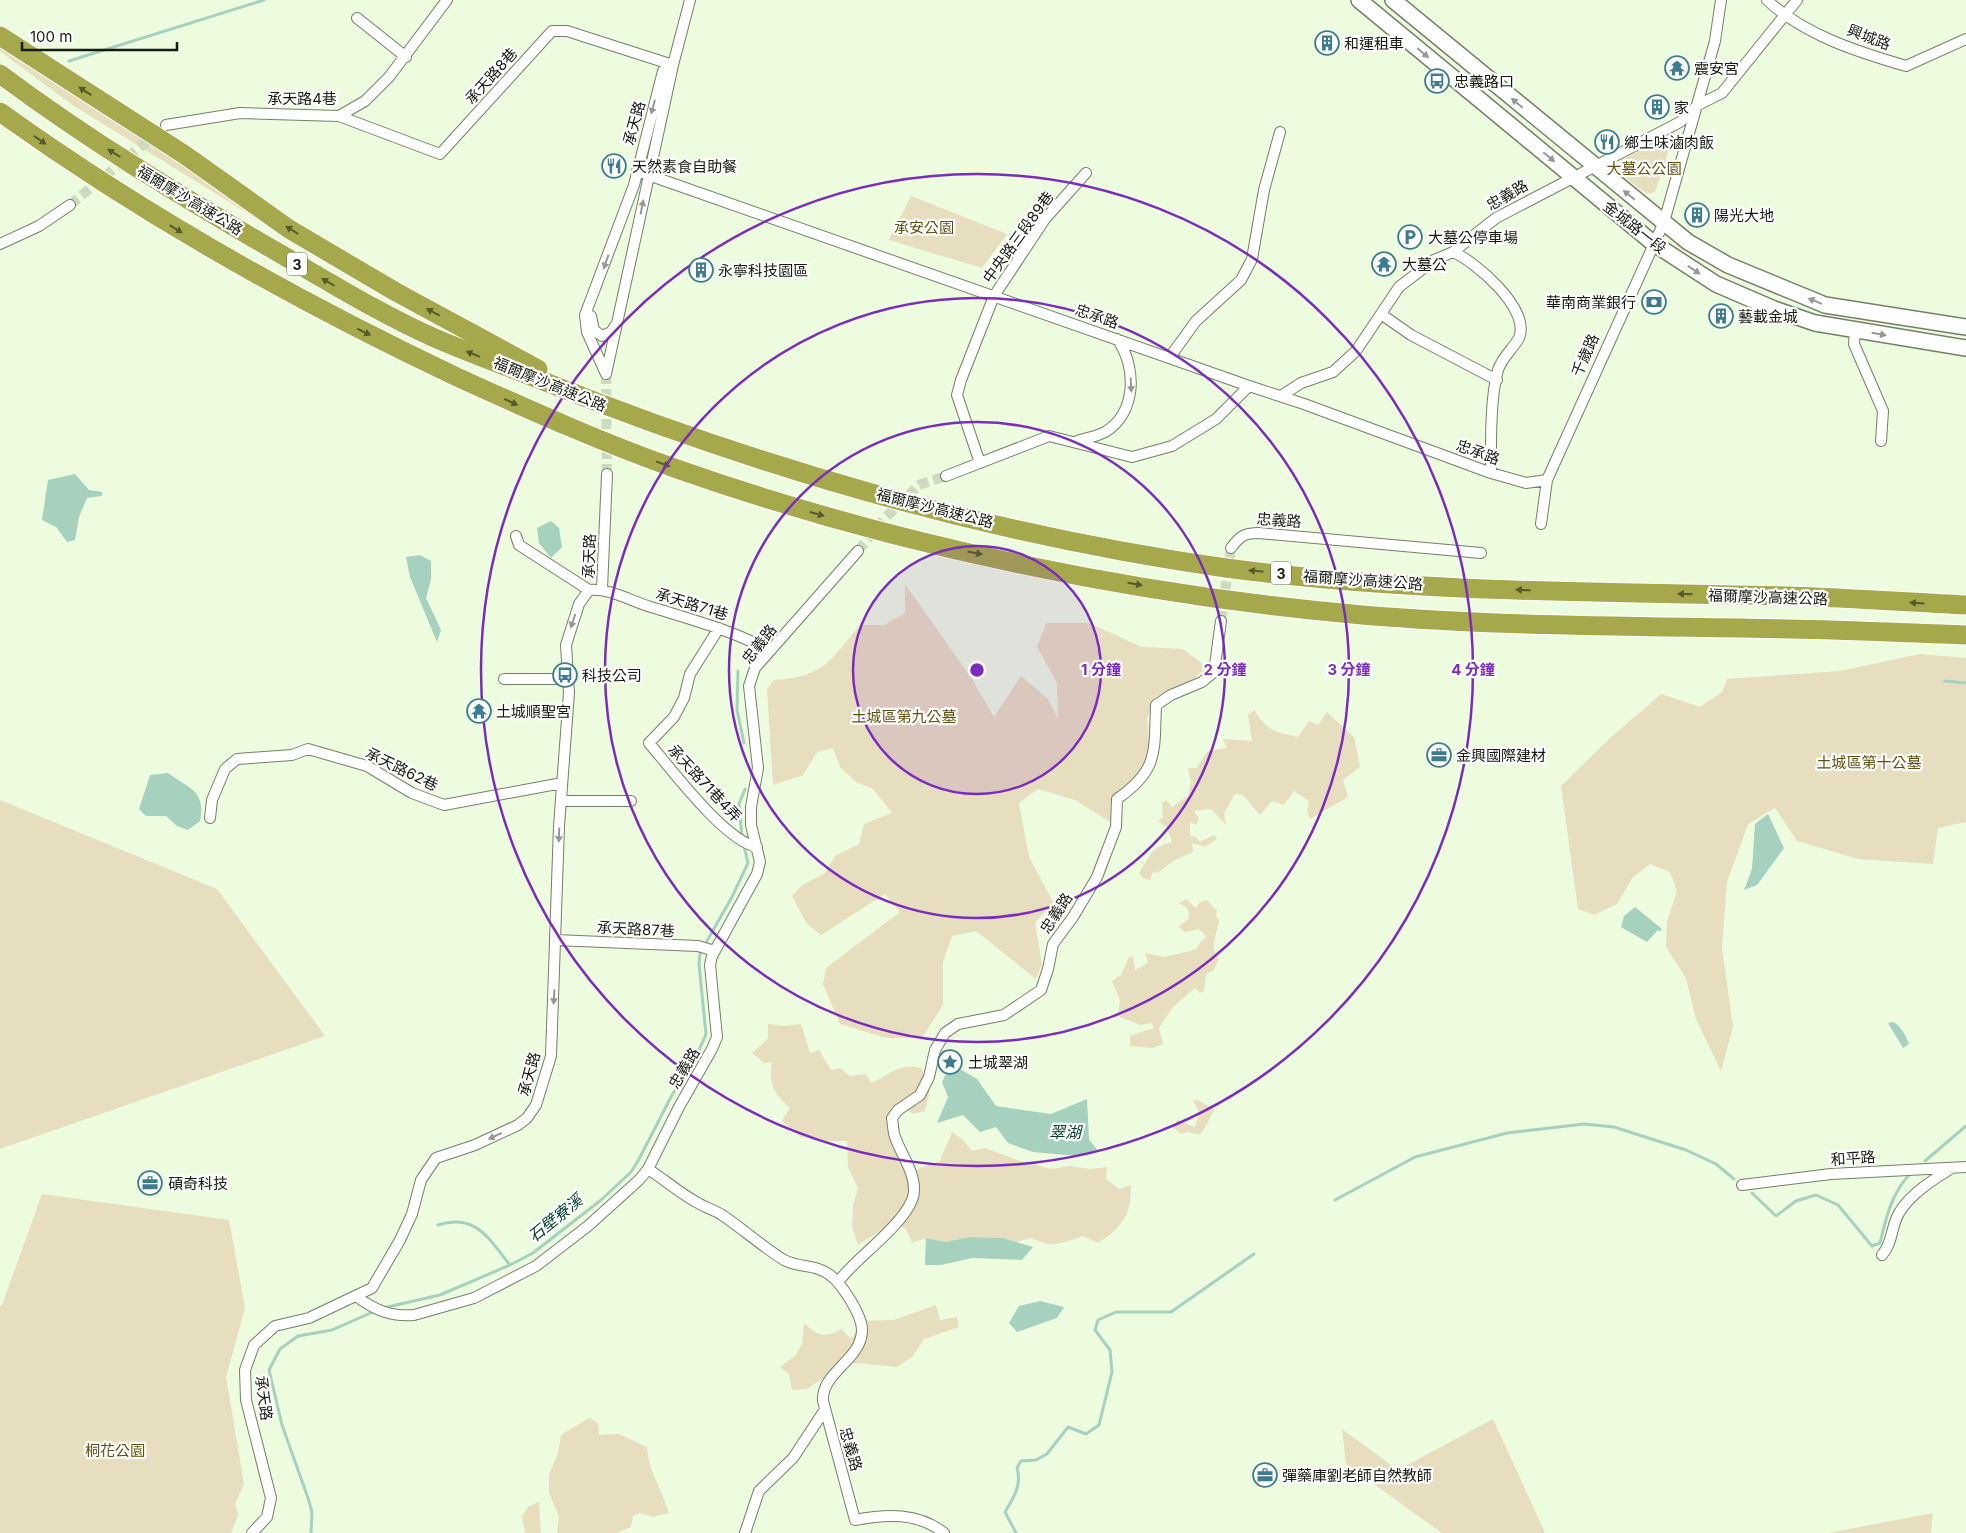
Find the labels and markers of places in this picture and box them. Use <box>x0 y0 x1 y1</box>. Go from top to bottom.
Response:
building icon: 和運租車 <box>1314 30 1340 56</box>
place label: 和運租車 <box>1344 34 1404 53</box>
temple icon: 震安宮 <box>1664 55 1690 81</box>
place label: 震安宮 <box>1694 59 1739 78</box>
bus stop icon: 忠義路口 <box>1424 68 1450 94</box>
place label: 忠義路口 <box>1454 72 1514 91</box>
building icon: 家 <box>1644 94 1670 120</box>
place label: 家 <box>1674 98 1689 117</box>
restaurant icon: 鄉土味滷肉飯 <box>1594 129 1620 155</box>
place label: 鄉土味滷肉飯 <box>1624 133 1714 152</box>
restaurant icon: 天然素食自助餐 <box>601 153 627 179</box>
place label: 天然素食自助餐 <box>632 157 737 176</box>
building icon: 陽光大地 <box>1684 202 1710 228</box>
place label: 陽光大地 <box>1714 206 1774 225</box>
parking icon: 大墓公停車場 <box>1397 224 1423 250</box>
place label: 大墓公停車場 <box>1428 228 1518 247</box>
temple icon: 大墓公 <box>1371 251 1397 277</box>
place label: 大墓公 <box>1402 255 1447 274</box>
building icon: 永寧科技園區 <box>688 257 714 283</box>
place label: 永寧科技園區 <box>718 261 808 280</box>
bank icon: 華南商業銀行 <box>1641 289 1667 315</box>
place label: 華南商業銀行 <box>1546 293 1636 312</box>
building icon: 藝載金城 <box>1708 303 1734 329</box>
place label: 藝載金城 <box>1738 307 1798 326</box>
centre of rings <box>968 661 986 679</box>
bus stop icon: 科技公司 <box>552 662 578 688</box>
place label: 科技公司 <box>582 666 642 685</box>
temple icon: 土城順聖宮 <box>466 698 492 724</box>
place label: 土城順聖宮 <box>496 702 571 721</box>
office icon: 金興國際建材 <box>1426 742 1452 768</box>
place label: 金興國際建材 <box>1456 746 1546 765</box>
place icon: 土城翠湖 <box>937 1049 963 1075</box>
place label: 土城翠湖 <box>968 1053 1028 1072</box>
office icon: 碩奇科技 <box>137 1170 163 1196</box>
place label: 碩奇科技 <box>168 1174 228 1193</box>
office icon: 彈藥庫劉老師自然教師 <box>1252 1462 1278 1488</box>
place label: 彈藥庫劉老師自然教師 <box>1282 1466 1432 1485</box>

